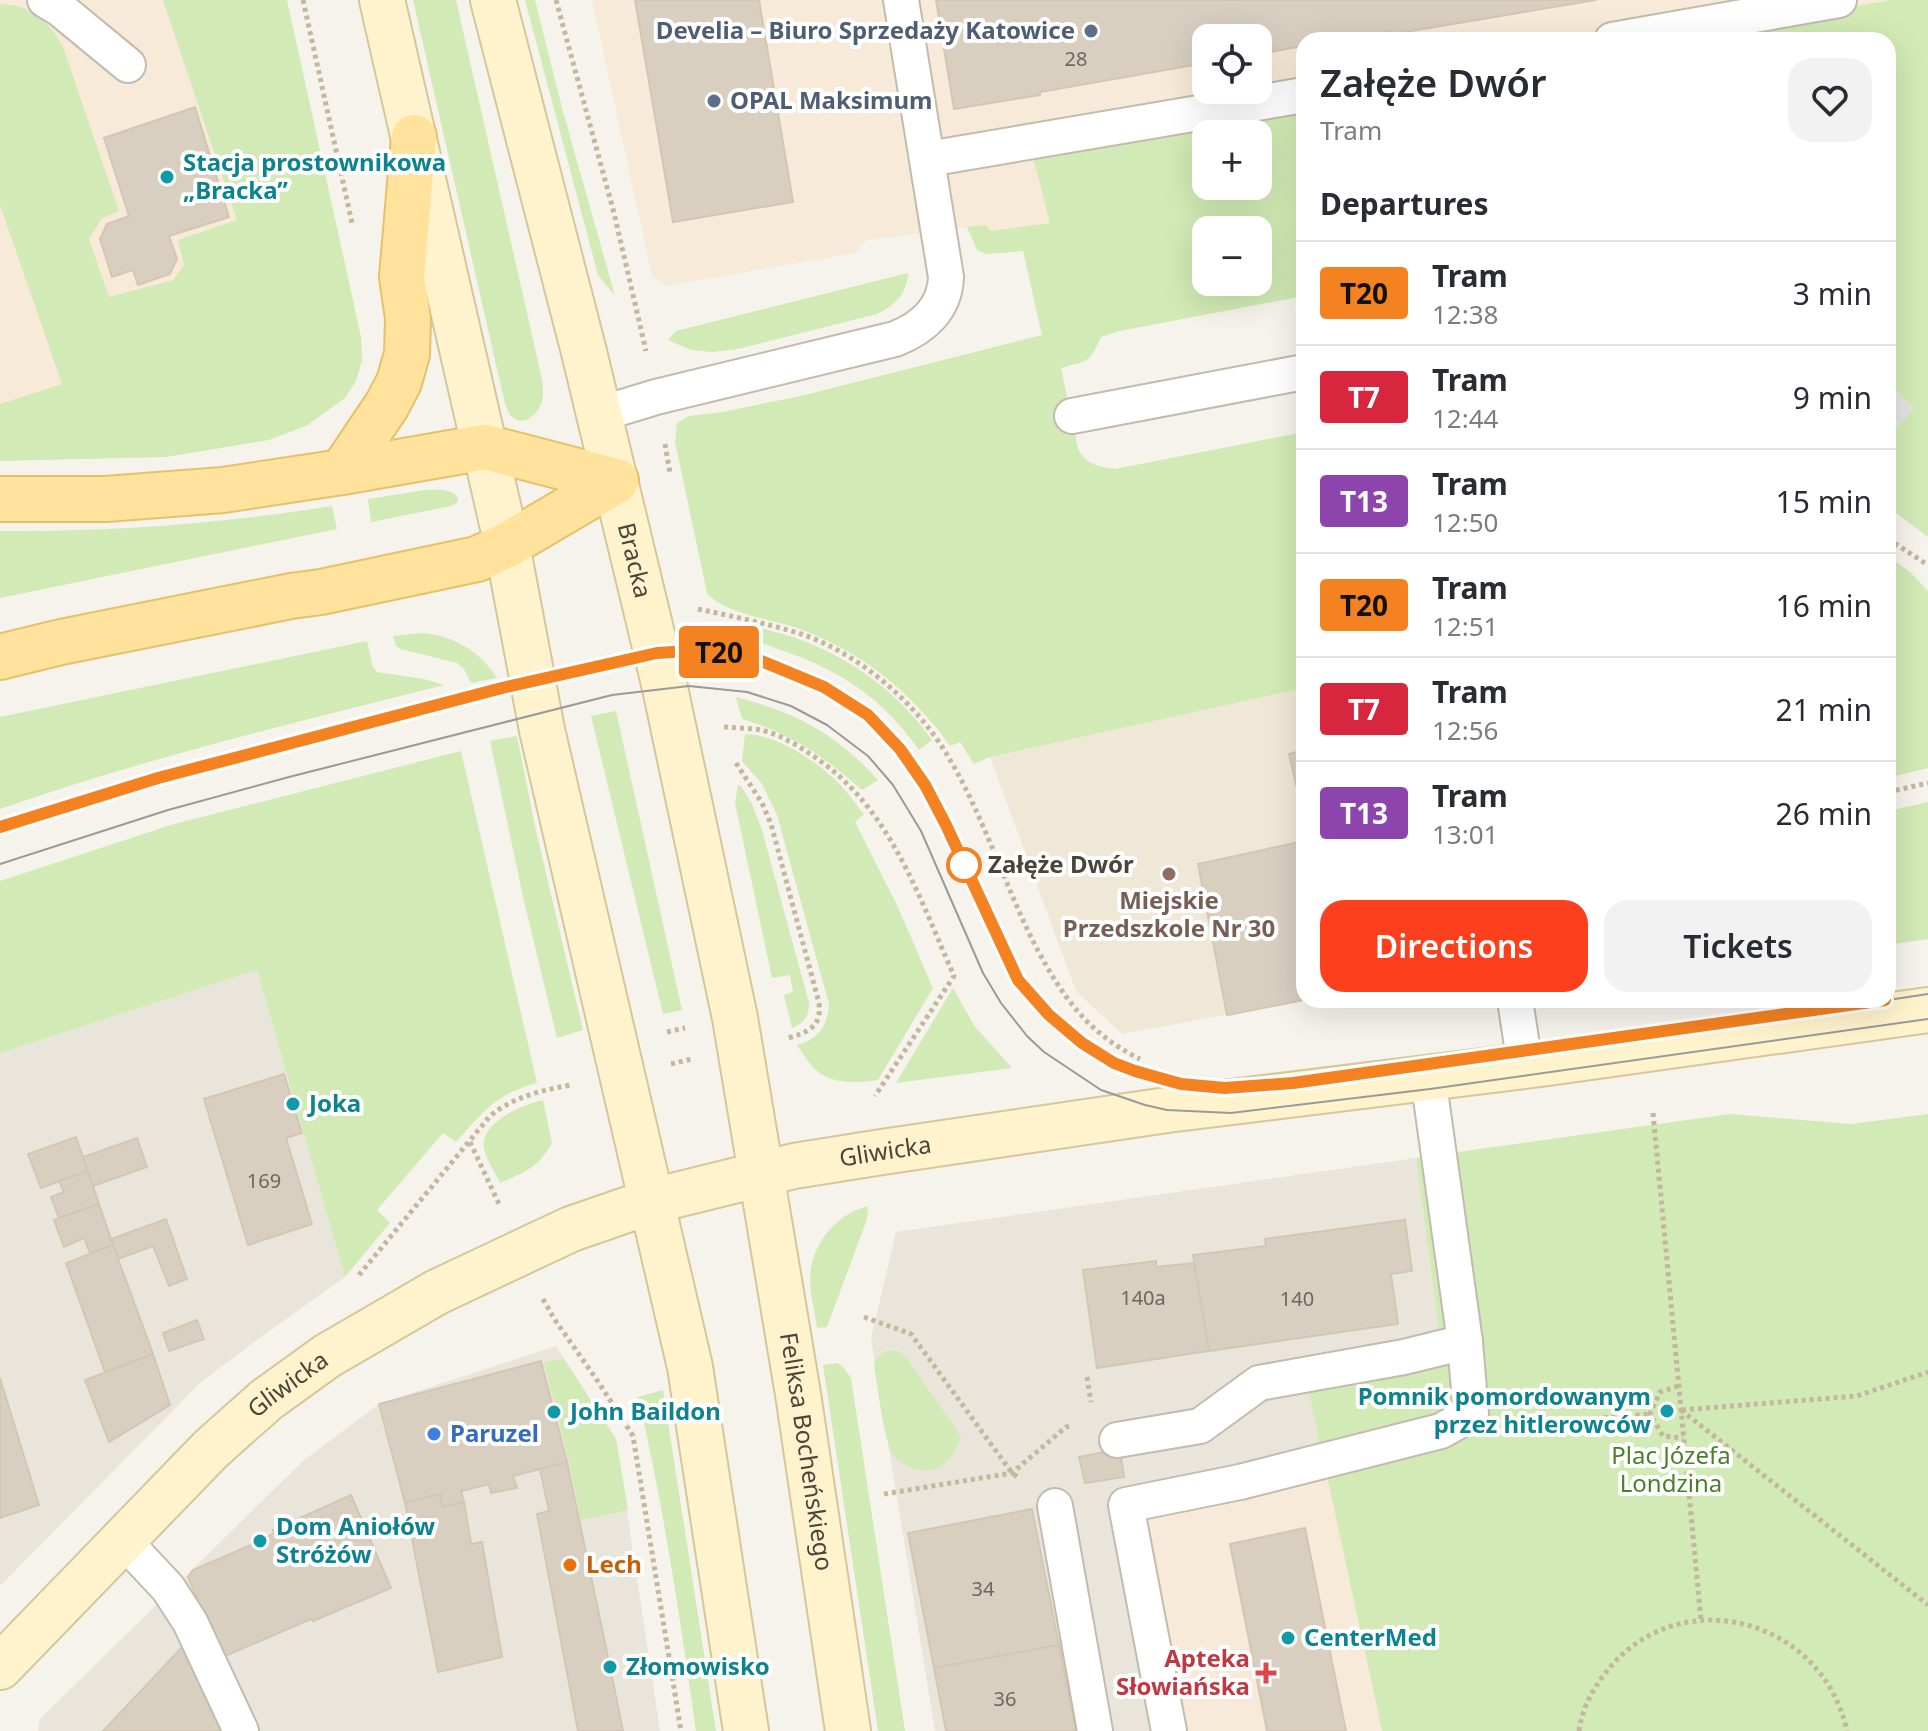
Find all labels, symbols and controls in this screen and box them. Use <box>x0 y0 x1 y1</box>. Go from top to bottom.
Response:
place label: Develia – Biuro Sprzedaży Katowice <box>656 13 1075 46</box>
marker: Develia – Biuro Sprzedaży Katowice <box>1082 22 1100 40</box>
map controls <box>1192 24 1272 296</box>
button: locate <box>1192 24 1272 104</box>
house number: 28 <box>1065 45 1087 72</box>
text: Załęże Dwór <box>1320 56 1547 108</box>
button: heart <box>1788 58 1872 142</box>
place label: OPAL Maksimum <box>730 83 932 116</box>
marker: OPAL Maksimum <box>705 92 723 110</box>
text: Tram <box>1320 112 1382 148</box>
button: + <box>1192 120 1272 200</box>
place label: Stacja prostownikowa „Bracka” <box>183 145 446 206</box>
marker: Stacja prostownikowa „Bracka” <box>158 168 176 186</box>
text: Departures <box>1320 183 1489 224</box>
button: − <box>1192 216 1272 296</box>
text: Tram <box>1432 255 1508 296</box>
text: 3 min <box>1793 273 1872 314</box>
text: T20 <box>1340 274 1388 312</box>
text: 12:38 <box>1432 296 1498 332</box>
text: Tram <box>1432 359 1508 400</box>
text: 9 min <box>1793 377 1872 418</box>
text: T7 <box>1348 378 1380 416</box>
text: 12:44 <box>1432 400 1498 436</box>
text: Tram <box>1432 463 1508 504</box>
text: 15 min <box>1776 481 1872 522</box>
text: T13 <box>1340 482 1388 520</box>
text: 12:50 <box>1432 504 1498 540</box>
street label: Bracka <box>611 519 661 601</box>
text: Tram <box>1432 567 1508 608</box>
text: 16 min <box>1776 585 1872 626</box>
text: T20 <box>1340 586 1388 624</box>
text: 12:51 <box>1432 608 1498 644</box>
line badge: T20 <box>673 626 765 678</box>
text: T20 <box>695 633 743 671</box>
text: Tram <box>1432 671 1508 712</box>
text: 21 min <box>1776 689 1872 730</box>
text: T7 <box>1348 690 1380 728</box>
text: 12:56 <box>1432 712 1498 748</box>
text: Tram <box>1432 775 1508 816</box>
text: 26 min <box>1776 793 1872 834</box>
text: T13 <box>1340 794 1388 832</box>
text: 13:01 <box>1432 816 1498 852</box>
place label: Załęże Dwór <box>988 847 1134 880</box>
marker: Załęże Dwór <box>947 848 981 882</box>
marker: Miejskie Przedszkole Nr 30 <box>1160 865 1178 883</box>
place label: Miejskie Przedszkole Nr 30 <box>1063 883 1275 944</box>
button: Directions <box>1320 900 1588 992</box>
button: Tickets <box>1604 900 1872 992</box>
place label: Joka <box>307 1086 361 1119</box>
marker: Joka <box>284 1095 302 1113</box>
street label: Gliwicka <box>837 1127 933 1174</box>
house number: 169 <box>247 1167 281 1194</box>
house number: 140a <box>1120 1284 1166 1311</box>
house number: 140 <box>1280 1285 1314 1312</box>
street label: Feliksa Bocheńskiego <box>773 1330 842 1573</box>
street label: Gliwicka <box>240 1342 334 1424</box>
place label: Pomnik pomordowanym przez hitlerowców <box>1358 1379 1651 1440</box>
place label: John Baildon <box>568 1394 721 1427</box>
marker: Pomnik pomordowanym przez hitlerowców <box>1658 1402 1676 1420</box>
marker: John Baildon <box>545 1403 563 1421</box>
place label: Paruzel <box>450 1416 539 1449</box>
marker: Paruzel <box>425 1425 443 1443</box>
park label: Plac Józefa Londzina <box>1611 1438 1731 1499</box>
place label: Dom Aniołów Stróżów <box>276 1509 435 1570</box>
marker: Dom Aniołów Stróżów <box>251 1532 269 1550</box>
place label: Lech <box>586 1547 642 1580</box>
marker: Lech <box>561 1556 579 1574</box>
house number: 34 <box>972 1575 995 1602</box>
place label: CenterMed <box>1304 1620 1437 1653</box>
marker: CenterMed <box>1279 1629 1297 1647</box>
place label: Apteka Słowiańska <box>1116 1641 1250 1702</box>
place label: Złomowisko <box>626 1649 770 1682</box>
marker: Złomowisko <box>601 1658 619 1676</box>
marker: Apteka Słowiańska <box>1257 1664 1275 1682</box>
house number: 36 <box>994 1685 1016 1712</box>

